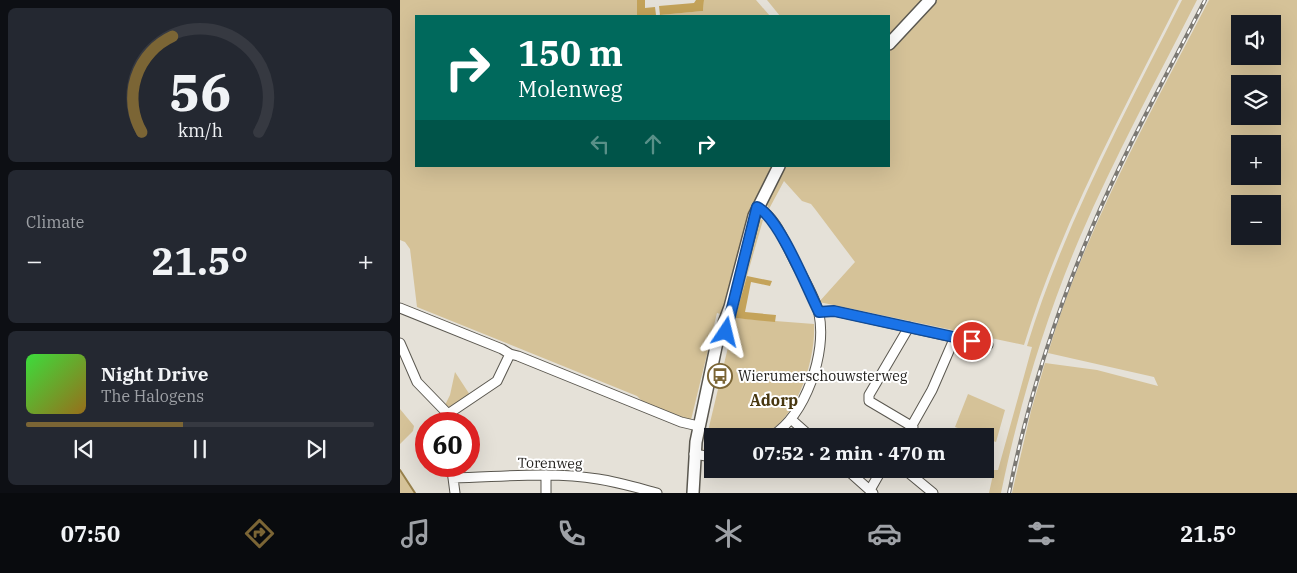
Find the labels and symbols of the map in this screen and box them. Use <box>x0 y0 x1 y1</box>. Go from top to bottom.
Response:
position arrow <box>699 305 751 357</box>
pin <box>951 320 993 362</box>
bus stop icon: Wierumerschouwsterweg <box>707 363 733 389</box>
place label: Wierumerschouwsterweg <box>738 367 908 385</box>
district label: Adorp <box>750 390 798 410</box>
speed limit sign: 60 <box>415 412 480 477</box>
street label: Torenweg <box>517 453 583 473</box>

